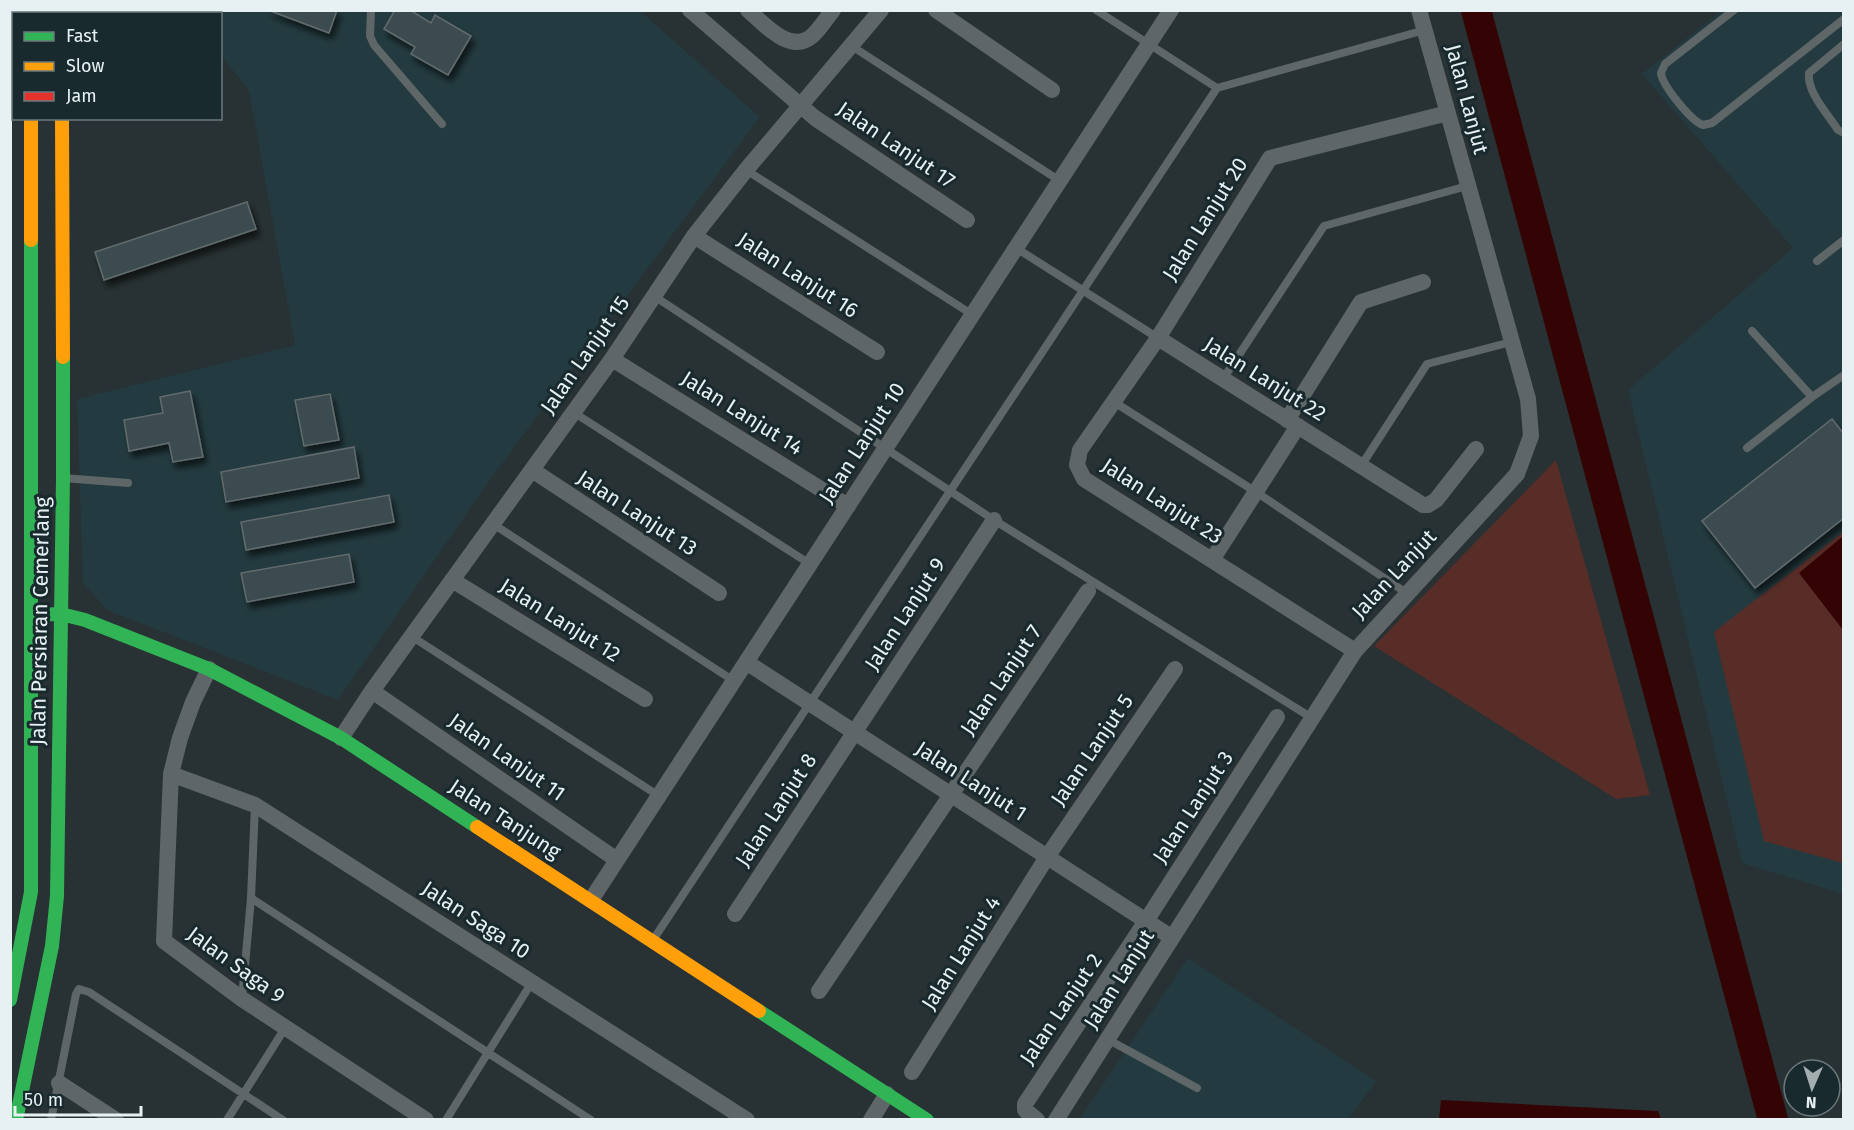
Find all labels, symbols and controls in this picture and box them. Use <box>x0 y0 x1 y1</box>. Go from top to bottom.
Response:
legend <box>12 12 222 120</box>
text: Fast <box>66 25 99 47</box>
street label: Jalan Lanjut <box>1440 41 1494 157</box>
text: Slow <box>66 55 105 77</box>
text: Jam <box>66 85 97 107</box>
street label: Jalan Lanjut 17 <box>832 96 960 194</box>
street label: Jalan Lanjut 20 <box>1157 153 1253 285</box>
street label: Jalan Lanjut 16 <box>733 226 863 324</box>
street label: Jalan Lanjut 15 <box>535 291 635 419</box>
street label: Jalan Lanjut 22 <box>1199 331 1331 427</box>
street label: Jalan Lanjut 14 <box>676 365 808 461</box>
street label: Jalan Lanjut 10 <box>813 378 911 508</box>
street label: Jalan Lanjut 23 <box>1097 452 1227 550</box>
street label: Jalan Lanjut 13 <box>572 465 702 561</box>
street label: Jalan Persiaran Cemerlang <box>25 496 55 746</box>
street label: Jalan Lanjut <box>1346 524 1442 624</box>
street label: Jalan Lanjut 9 <box>859 553 951 675</box>
street label: Jalan Lanjut 12 <box>495 572 625 668</box>
street label: Jalan Lanjut 7 <box>955 620 1047 740</box>
street label: Jalan Lanjut 5 <box>1045 689 1139 811</box>
street label: Jalan Lanjut 11 <box>444 707 570 807</box>
street label: Jalan Lanjut 1 <box>911 735 1031 827</box>
street label: Jalan Lanjut 3 <box>1147 746 1239 868</box>
street label: Jalan Lanjut 8 <box>730 749 822 871</box>
street label: Jalan Tanjung <box>444 773 566 865</box>
street label: Jalan Saga 10 <box>417 875 535 965</box>
street label: Jalan Lanjut 4 <box>916 891 1006 1015</box>
street label: Jalan Saga 9 <box>182 921 290 1009</box>
street label: Jalan Lanjut <box>1078 924 1160 1034</box>
street label: Jalan Lanjut 2 <box>1014 948 1108 1070</box>
north arrow <box>1782 1058 1842 1118</box>
scale bar <box>15 1079 141 1117</box>
text: 50 m <box>24 1089 63 1111</box>
text: N <box>1805 1093 1817 1112</box>

